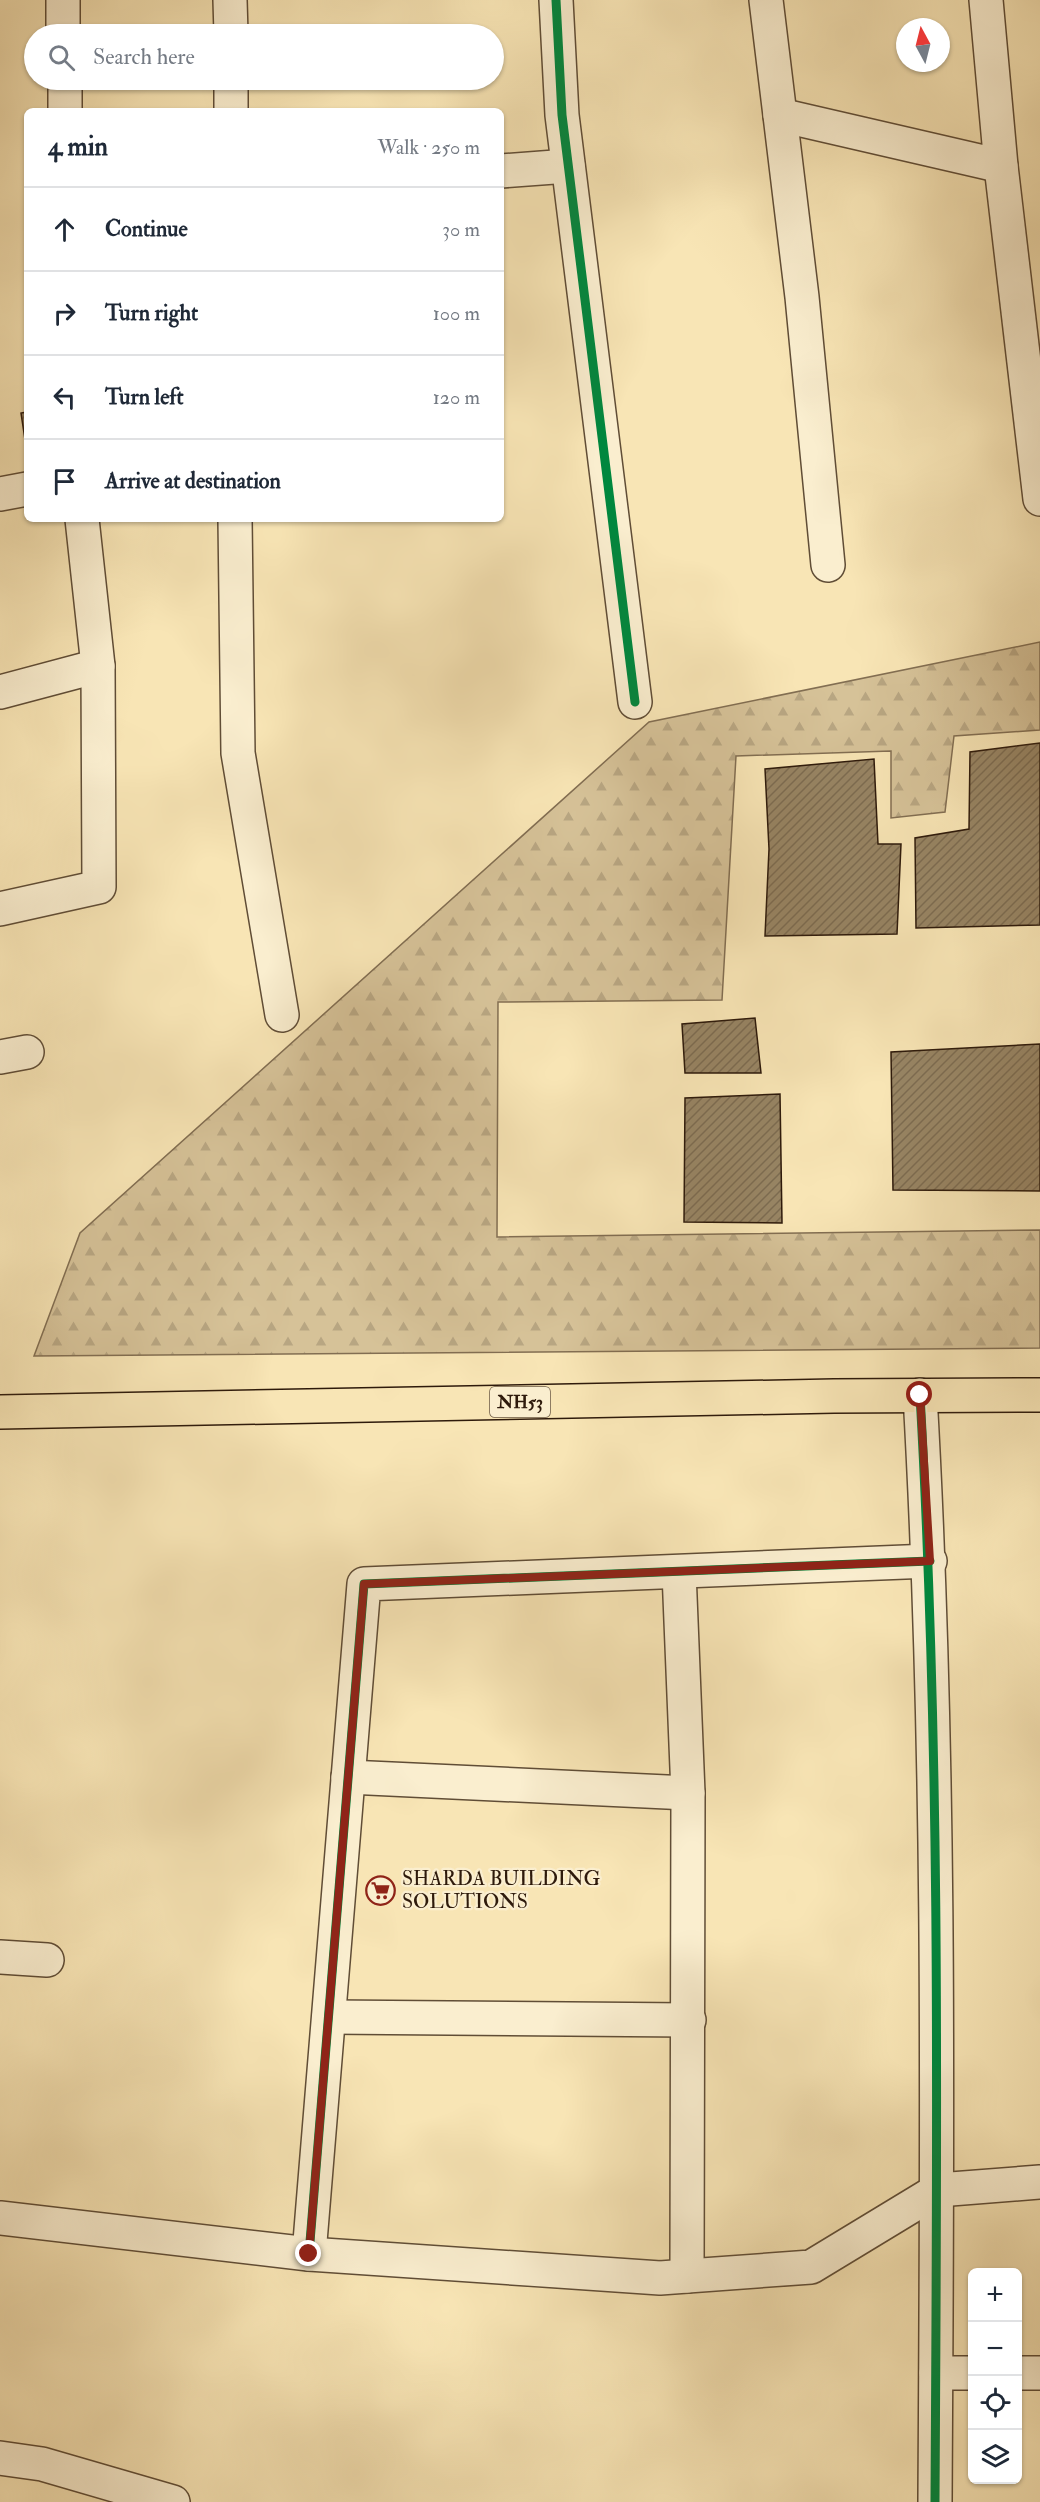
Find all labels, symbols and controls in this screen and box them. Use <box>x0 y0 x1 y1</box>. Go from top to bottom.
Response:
north arrow <box>896 18 950 72</box>
search box <box>24 24 504 90</box>
icon: search <box>45 41 78 74</box>
text: Search here <box>93 43 195 71</box>
text: 4 min <box>48 131 108 163</box>
text: Walk · 250 m <box>377 135 480 160</box>
icon: ahead <box>48 213 81 246</box>
text: Continue <box>105 215 188 243</box>
text: 30 m <box>442 217 480 242</box>
icon: right <box>48 297 81 330</box>
text: Turn right <box>105 299 198 327</box>
text: 100 m <box>433 301 480 326</box>
icon: left <box>48 381 81 414</box>
text: Turn left <box>105 383 184 411</box>
text: 120 m <box>433 385 480 410</box>
icon: arrive <box>48 465 81 498</box>
text: Arrive at destination <box>105 467 281 495</box>
route start <box>906 1381 932 1407</box>
road number: NH53 <box>490 1387 550 1417</box>
place label: SHARDA BUILDING SOLUTIONS <box>402 1866 601 1914</box>
supermarket icon: SHARDA BUILDING SOLUTIONS <box>365 1874 397 1906</box>
route end <box>295 2240 321 2266</box>
map controls <box>968 2268 1022 2484</box>
button: + <box>968 2268 1022 2322</box>
button: − <box>968 2322 1022 2376</box>
button: locate <box>968 2376 1022 2430</box>
button: layers <box>968 2430 1022 2484</box>

